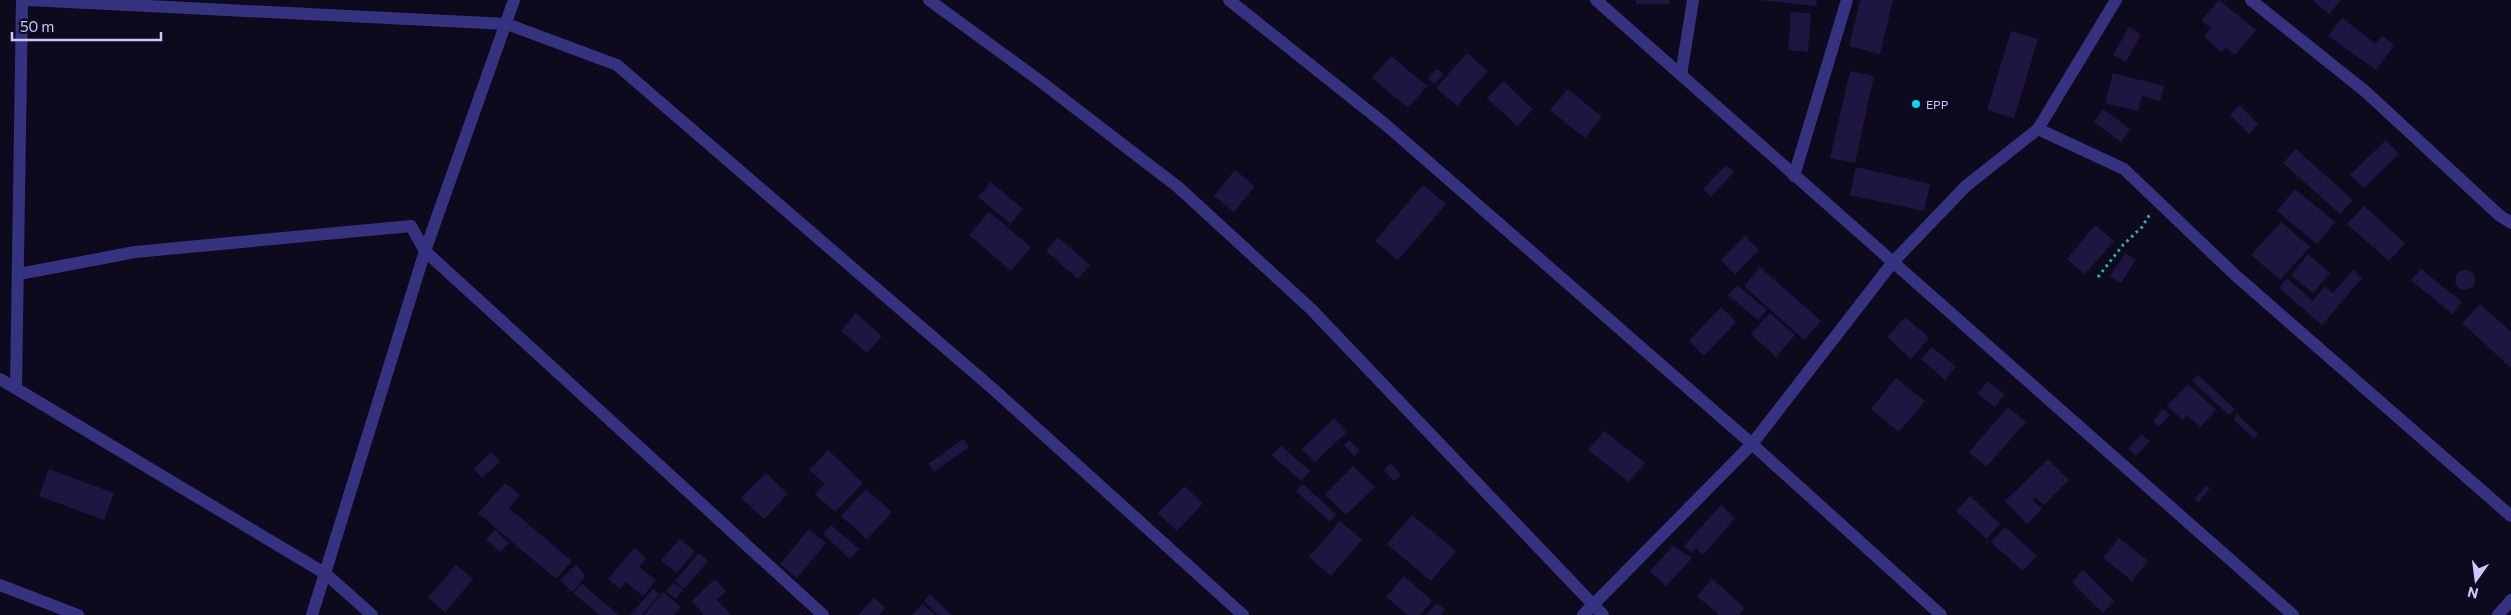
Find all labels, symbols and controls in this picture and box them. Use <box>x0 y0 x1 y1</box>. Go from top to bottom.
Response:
scale bar <box>12 10 161 42</box>
text: 50 m <box>20 17 54 35</box>
place label: EPP <box>1926 97 1949 111</box>
marker: EPP <box>1910 98 1922 110</box>
north arrow <box>2451 555 2501 605</box>
text: N <box>2466 584 2480 603</box>

